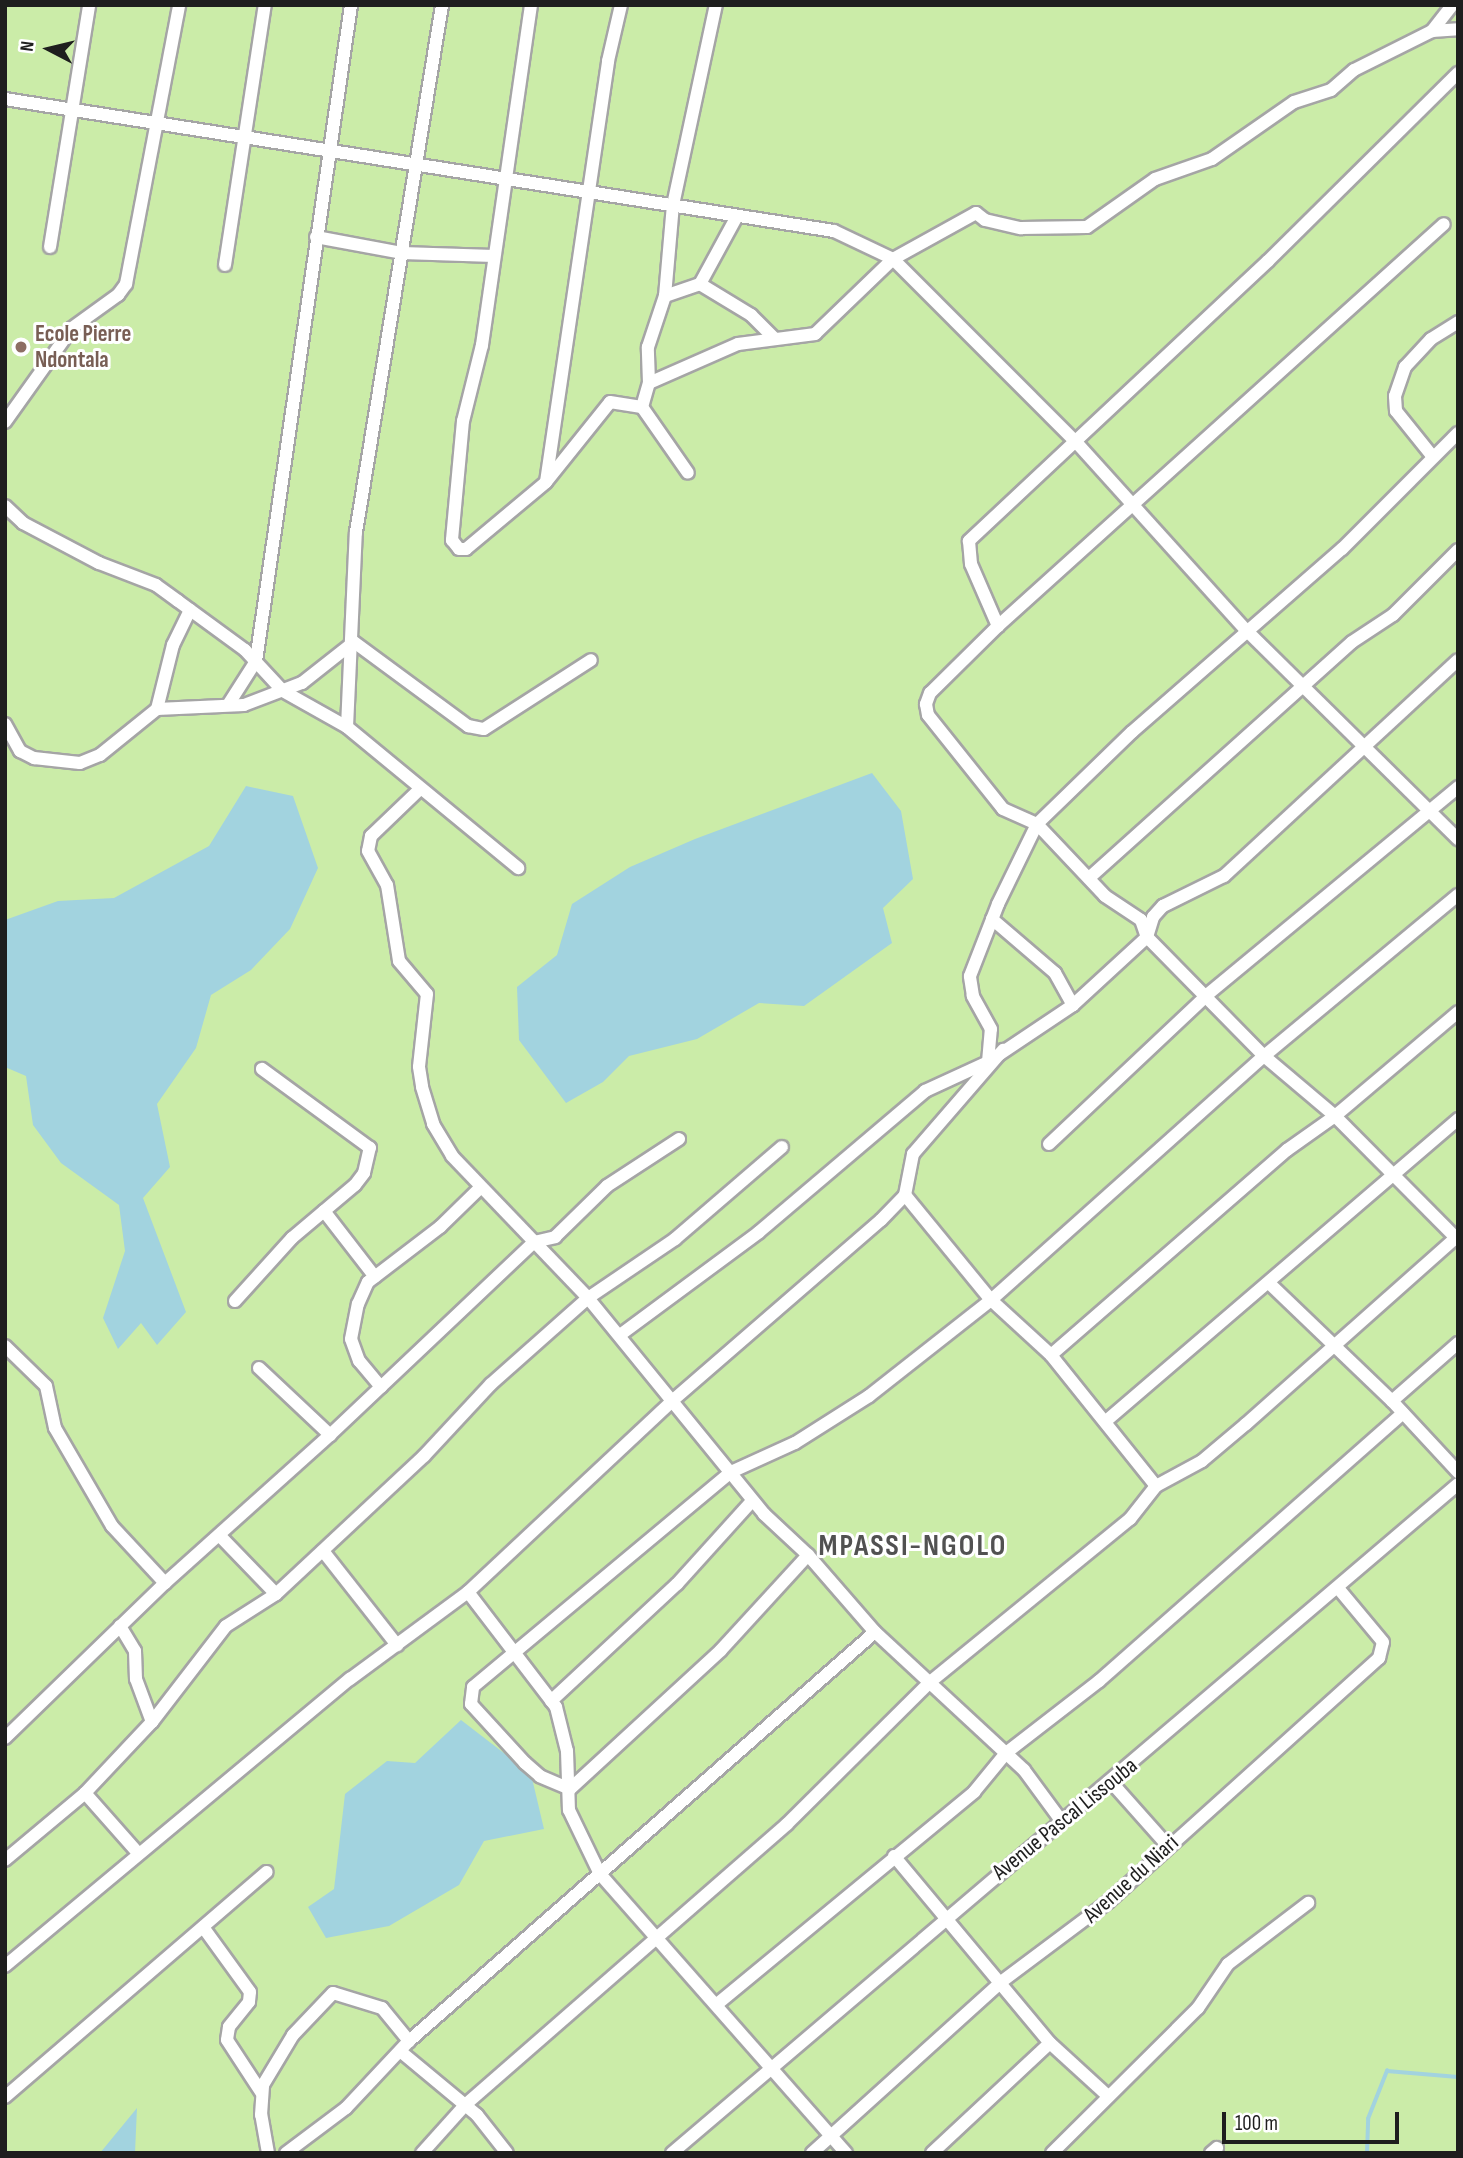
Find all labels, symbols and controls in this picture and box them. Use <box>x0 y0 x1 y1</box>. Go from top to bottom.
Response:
north arrow <box>14 14 84 84</box>
text: N <box>16 40 40 53</box>
place label: Ecole Pierre Ndontala <box>35 320 131 374</box>
marker: Ecole Pierre Ndontala <box>13 339 29 355</box>
district label: MPASSI-NGOLO <box>820 1528 1006 1564</box>
street label: Avenue Pascal Lissouba <box>987 1752 1143 1886</box>
street label: Avenue du Niari <box>1078 1829 1184 1929</box>
scale bar <box>1225 2098 1402 2142</box>
text: 100 m <box>1235 2111 1278 2136</box>

